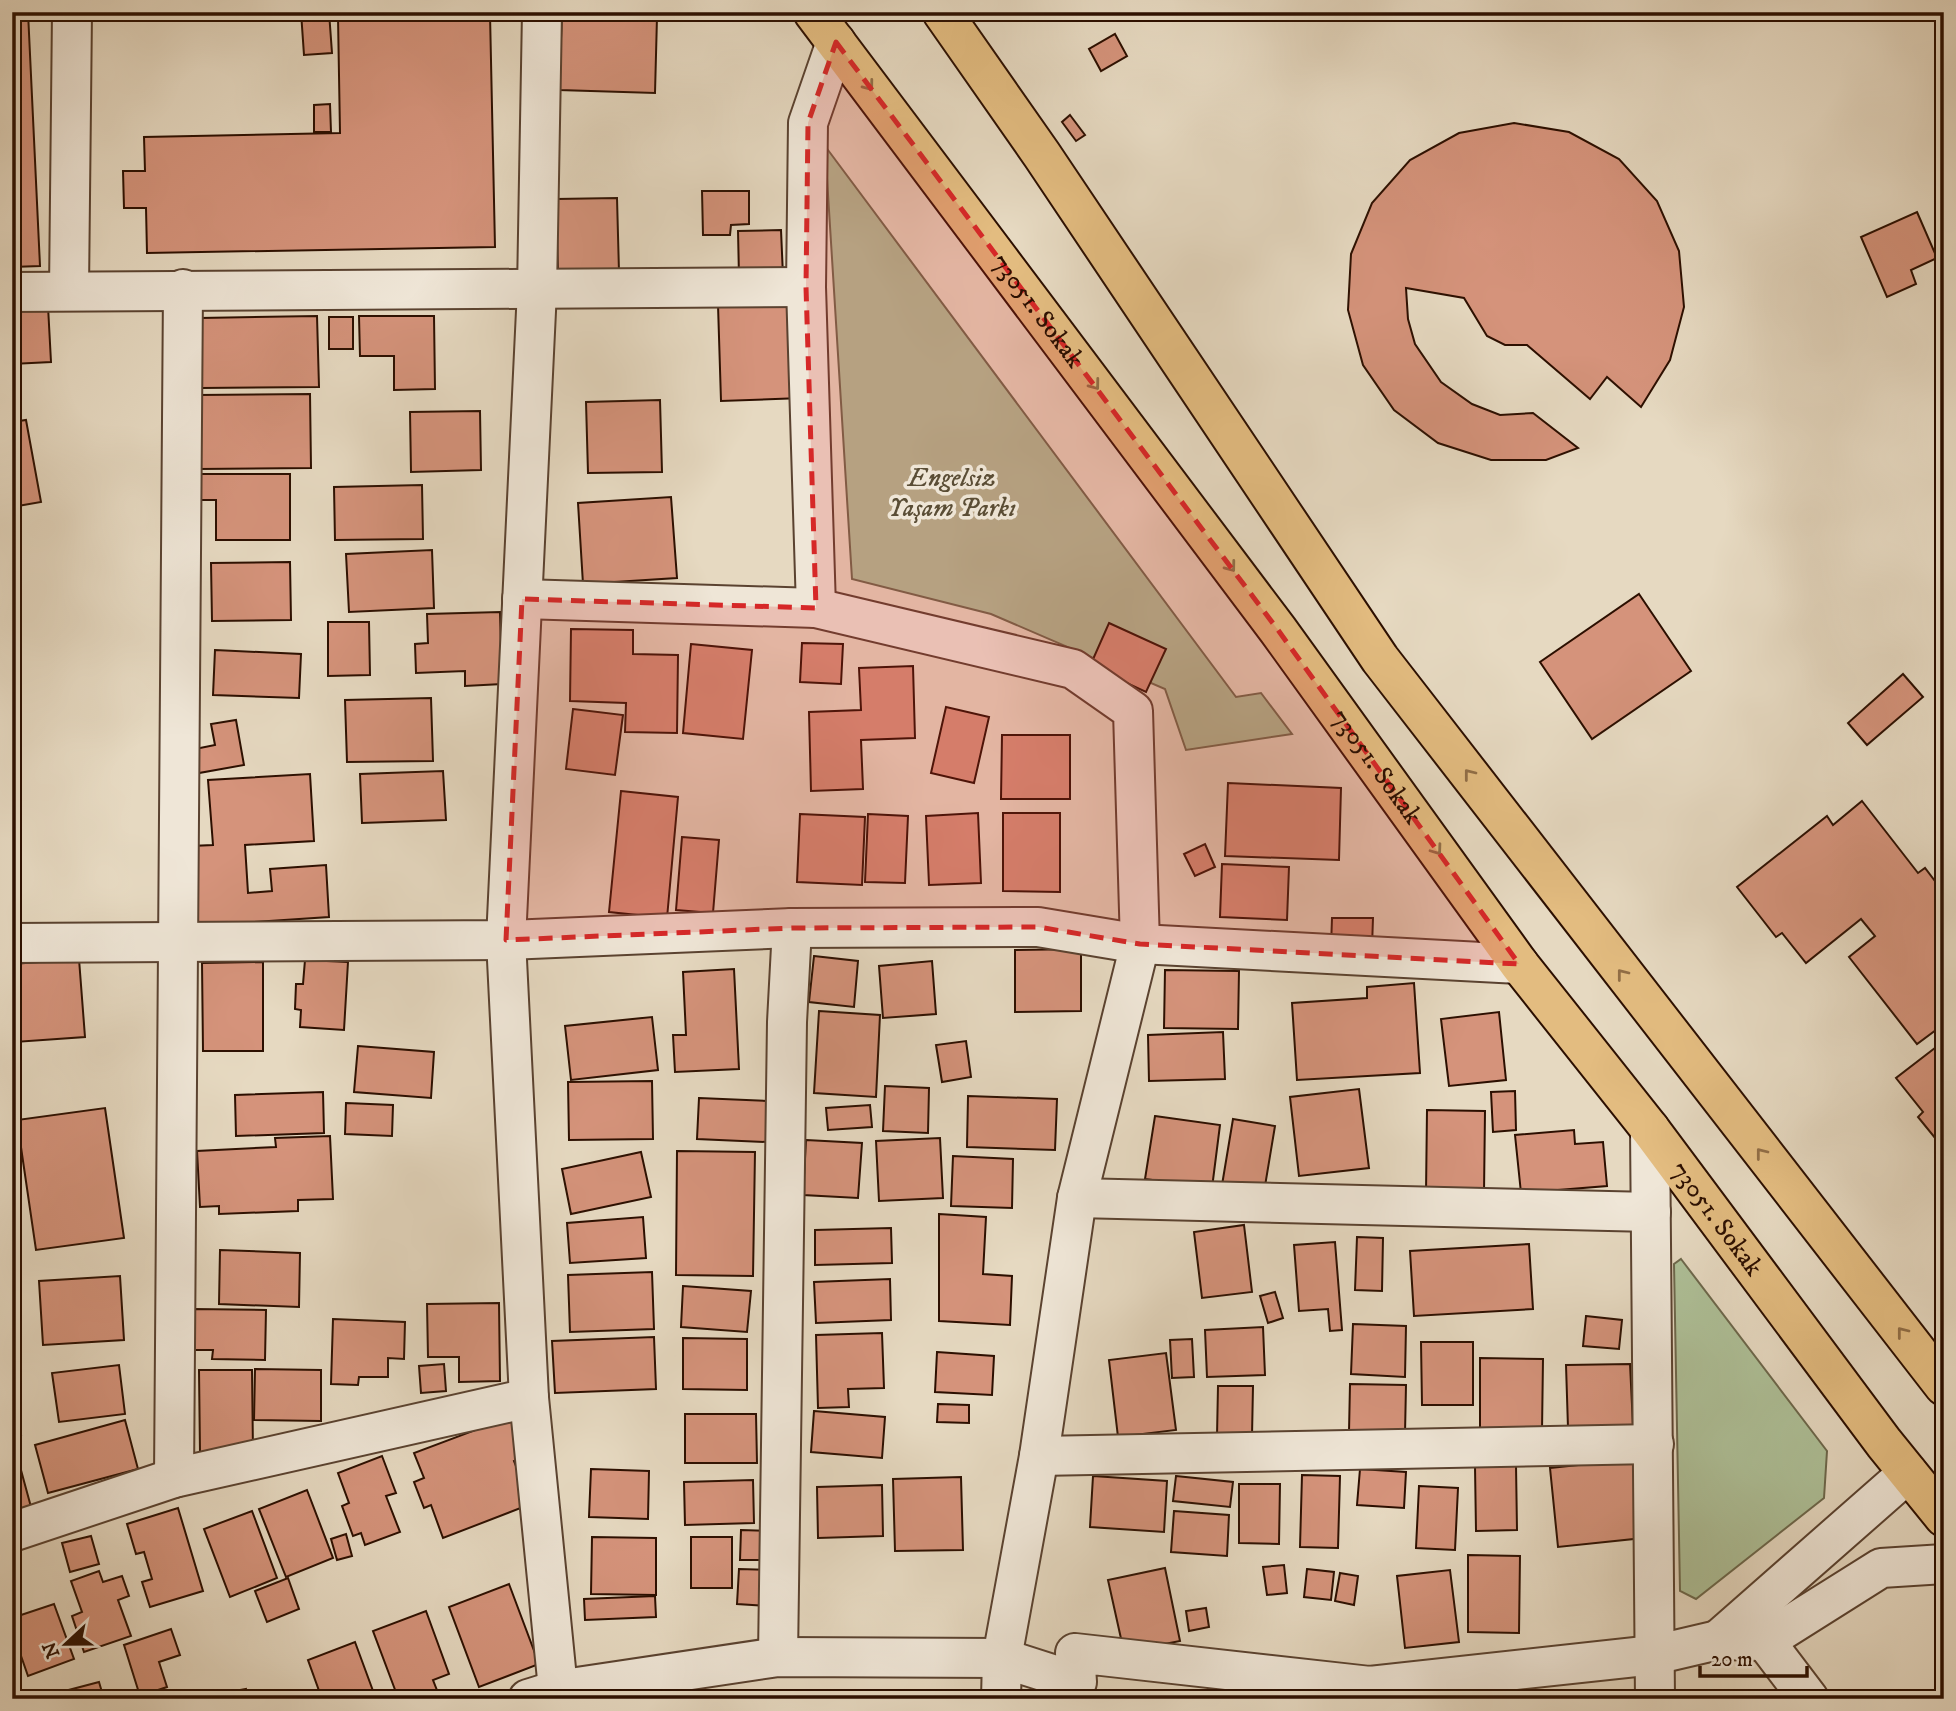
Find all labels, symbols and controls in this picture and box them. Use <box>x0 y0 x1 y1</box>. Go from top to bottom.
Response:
one-way arrow <box>861 78 874 91</box>
street label: 73051. Sokak <box>984 247 1092 375</box>
one-way arrow <box>1086 377 1099 390</box>
park label: Engelsiz Yaşam Parkı <box>888 462 1016 525</box>
one-way arrow <box>1223 559 1236 572</box>
street label: 73051. Sokak <box>1324 702 1429 831</box>
one-way arrow <box>1464 769 1477 781</box>
one-way arrow <box>1429 842 1441 855</box>
one-way arrow <box>1618 969 1630 981</box>
one-way arrow <box>1757 1149 1770 1161</box>
street label: 73051. Sokak <box>1663 1155 1770 1283</box>
one-way arrow <box>1897 1328 1910 1340</box>
north arrow <box>32 1610 102 1680</box>
scale bar <box>1700 1634 1807 1678</box>
text: N <box>38 1638 65 1661</box>
text: 20 m <box>1711 1647 1753 1673</box>

